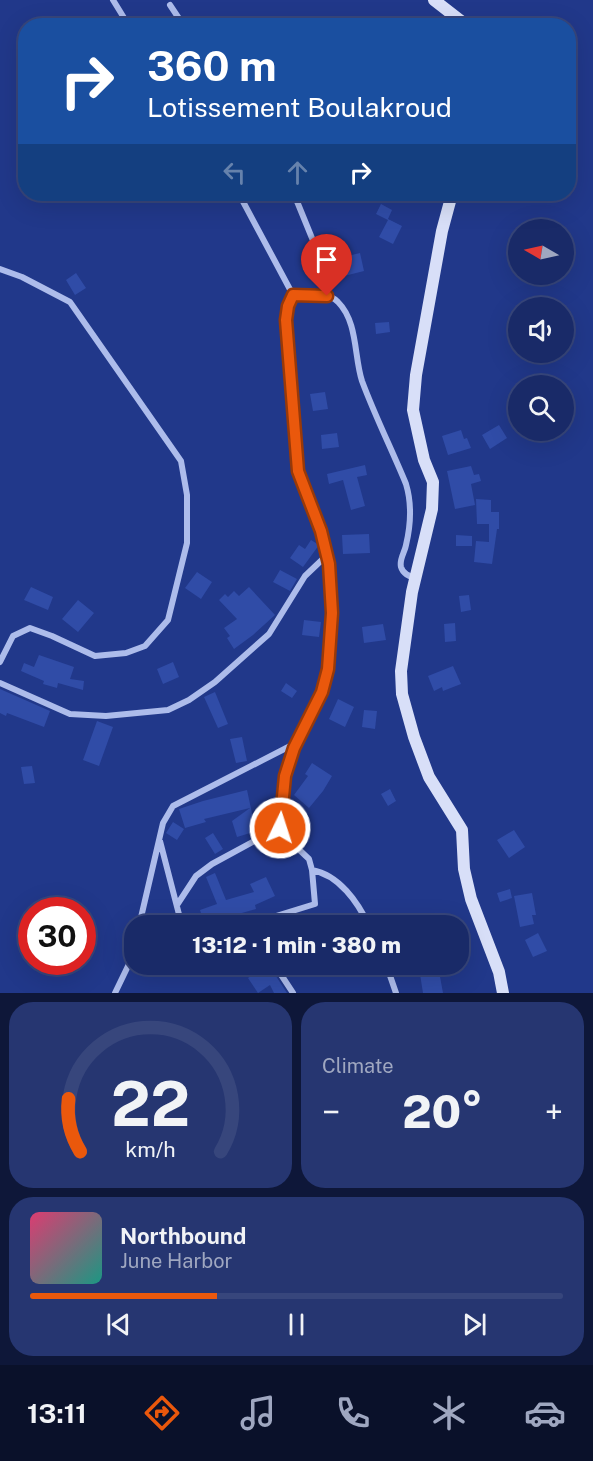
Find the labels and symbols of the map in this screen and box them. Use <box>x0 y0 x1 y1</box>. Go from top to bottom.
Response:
north arrow <box>508 219 574 285</box>
pin <box>301 234 352 296</box>
position arrow <box>248 796 312 860</box>
speed limit sign: 30 <box>18 897 96 975</box>

